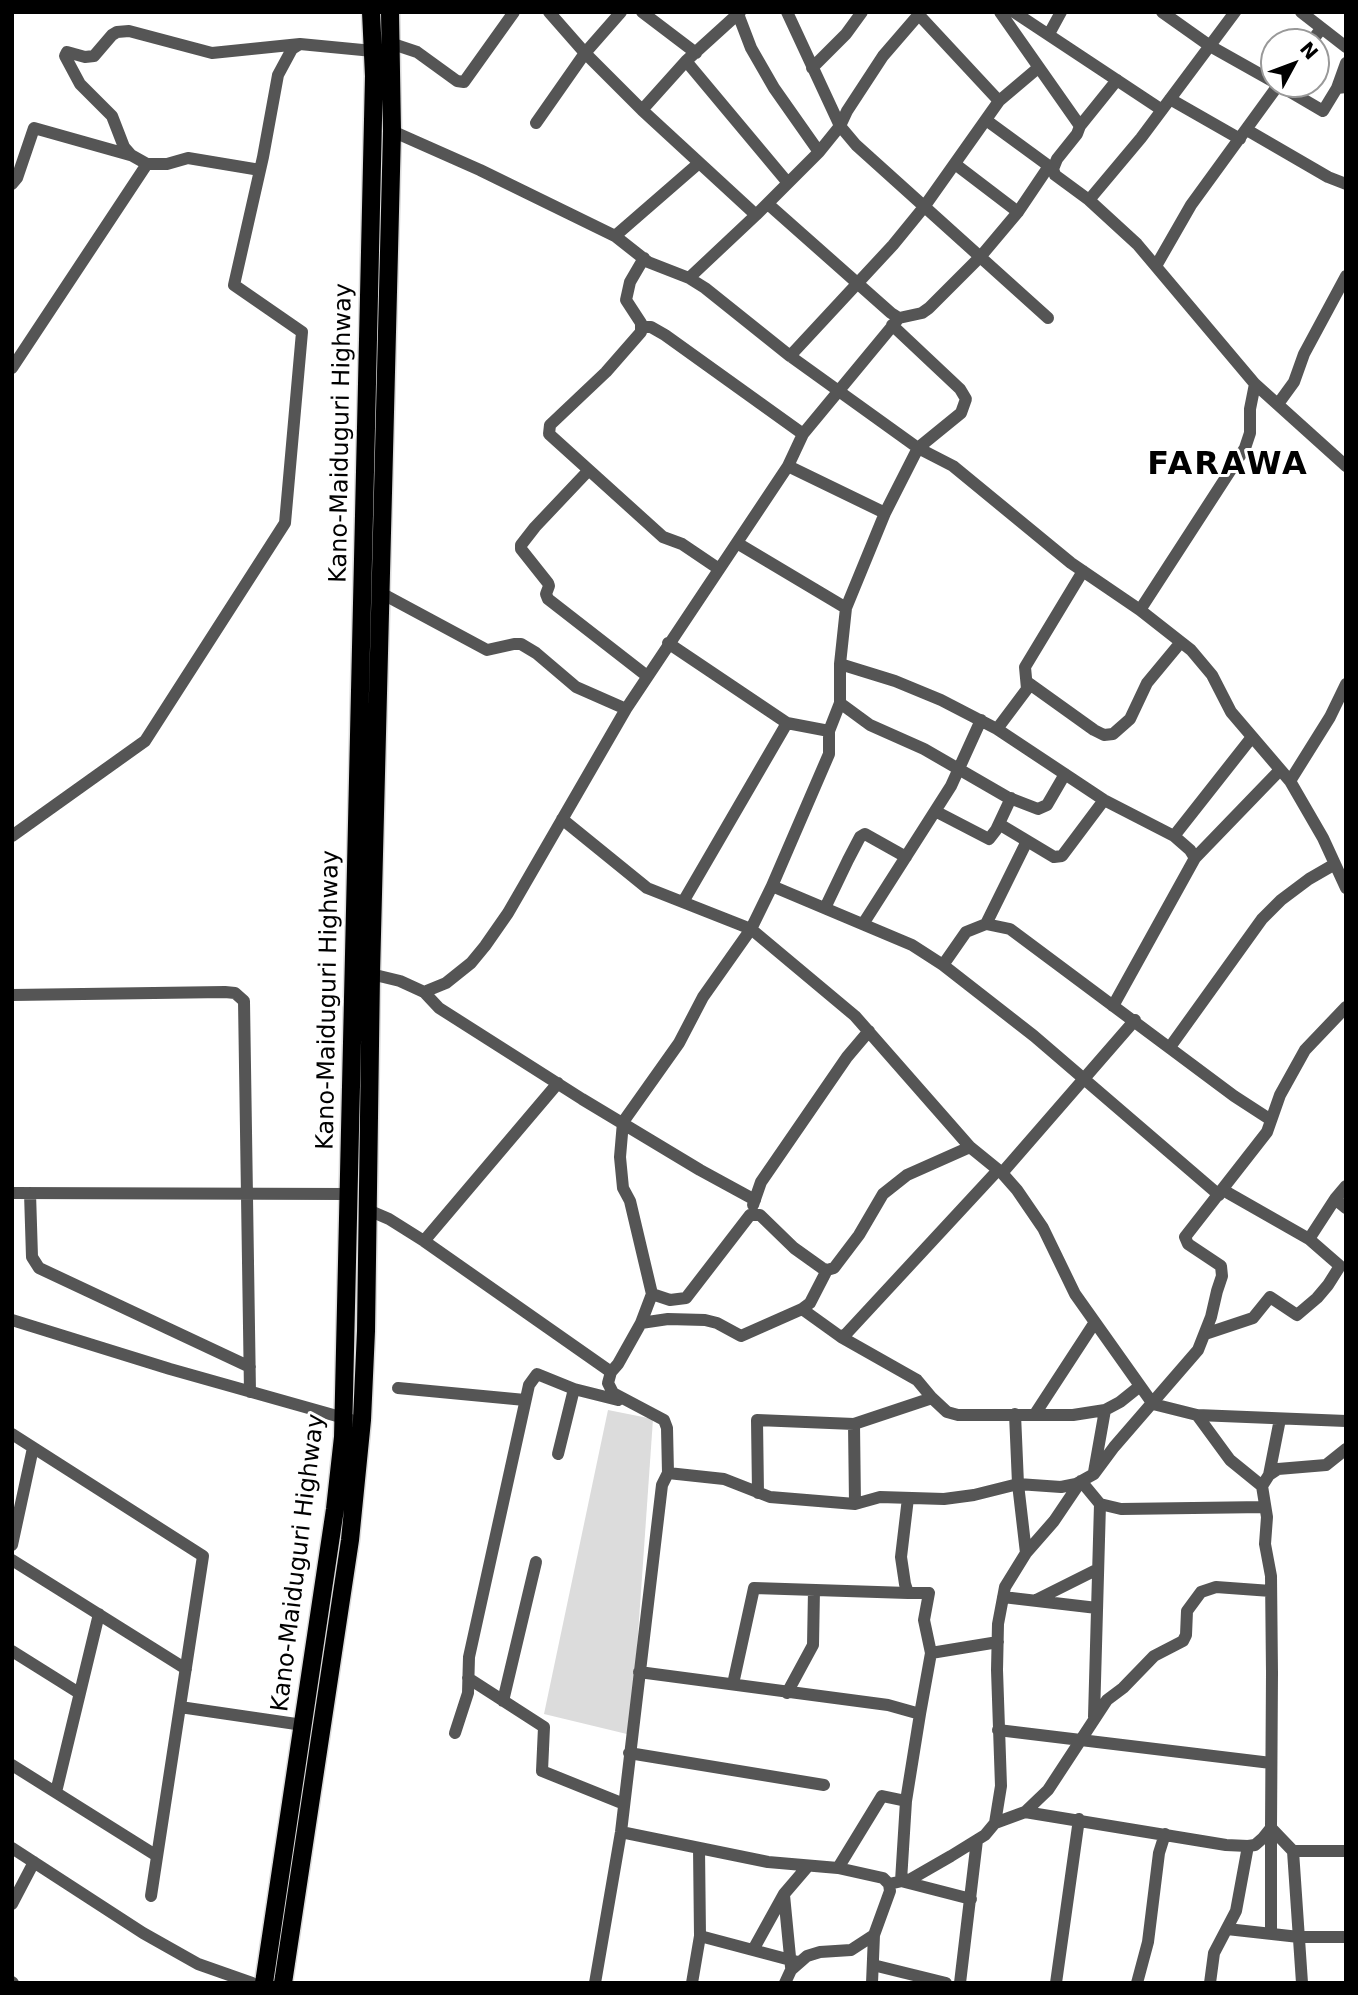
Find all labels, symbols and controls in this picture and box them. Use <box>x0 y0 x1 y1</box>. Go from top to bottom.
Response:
north arrow <box>1260 28 1330 98</box>
text: N <box>1296 37 1323 64</box>
street label: Kano-Maiduguri Highway <box>325 283 359 583</box>
district label: FARAWA <box>1148 447 1308 485</box>
street label: Kano-Maiduguri Highway <box>312 850 346 1150</box>
street label: Kano-Maiduguri Highway <box>266 1412 332 1714</box>

